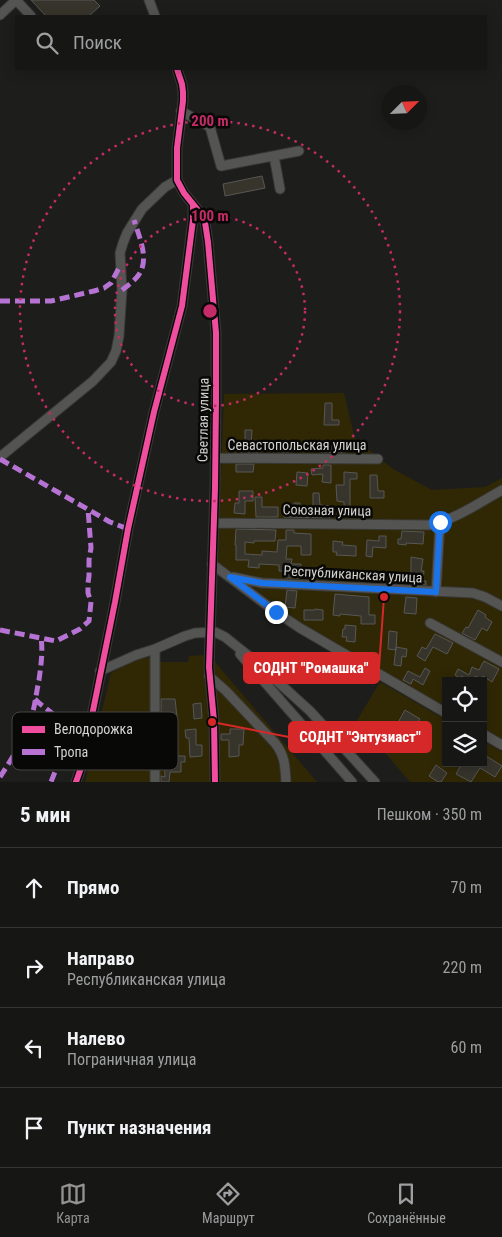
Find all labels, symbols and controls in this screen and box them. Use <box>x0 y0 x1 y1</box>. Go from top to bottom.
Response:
search box <box>15 15 487 70</box>
icon: search <box>33 29 61 57</box>
text: Поиск <box>73 31 122 54</box>
north arrow <box>382 85 427 130</box>
text: 200 m <box>191 112 229 130</box>
text: 100 m <box>191 207 229 225</box>
centre of rings <box>201 302 219 320</box>
street label: Светлая улица <box>194 378 212 462</box>
street label: Севастопольская улица <box>227 437 367 453</box>
street label: Союзная улица <box>282 501 372 519</box>
route start <box>429 511 452 534</box>
street label: Республиканская улица <box>283 562 423 586</box>
route end <box>265 601 288 624</box>
callout: СОДНТ "Ромашка" <box>244 653 379 683</box>
text: СОДНТ "Ромашка" <box>253 659 369 677</box>
map controls <box>442 677 487 767</box>
button: locate <box>442 677 487 722</box>
legend <box>12 712 178 770</box>
text: Велодорожка <box>54 721 133 737</box>
callout: СОДНТ "Энтузиаст" <box>289 722 431 752</box>
button: layers <box>442 722 487 767</box>
text: СОДНТ "Энтузиаст" <box>299 728 421 746</box>
text: Тропа <box>54 744 88 760</box>
text: 5 мин <box>20 803 70 827</box>
text: Пешком · 350 m <box>377 805 482 824</box>
icon: ahead <box>20 874 48 902</box>
text: Прямо <box>67 876 120 899</box>
text: 70 m <box>450 878 482 897</box>
text: Направо <box>67 947 134 970</box>
icon: right <box>20 954 48 982</box>
text: 220 m <box>443 958 482 977</box>
text: Республиканская улица <box>67 970 226 989</box>
text: Налево <box>67 1027 125 1050</box>
icon: left <box>20 1034 48 1062</box>
text: 60 m <box>450 1038 482 1057</box>
text: Пограничная улица <box>67 1050 196 1069</box>
icon: arrive <box>20 1114 48 1142</box>
text: Пункт назначения <box>67 1116 211 1139</box>
tab: Карта <box>56 1180 90 1226</box>
tab: Маршрут <box>202 1180 255 1226</box>
tab: Сохранённые <box>367 1180 446 1226</box>

